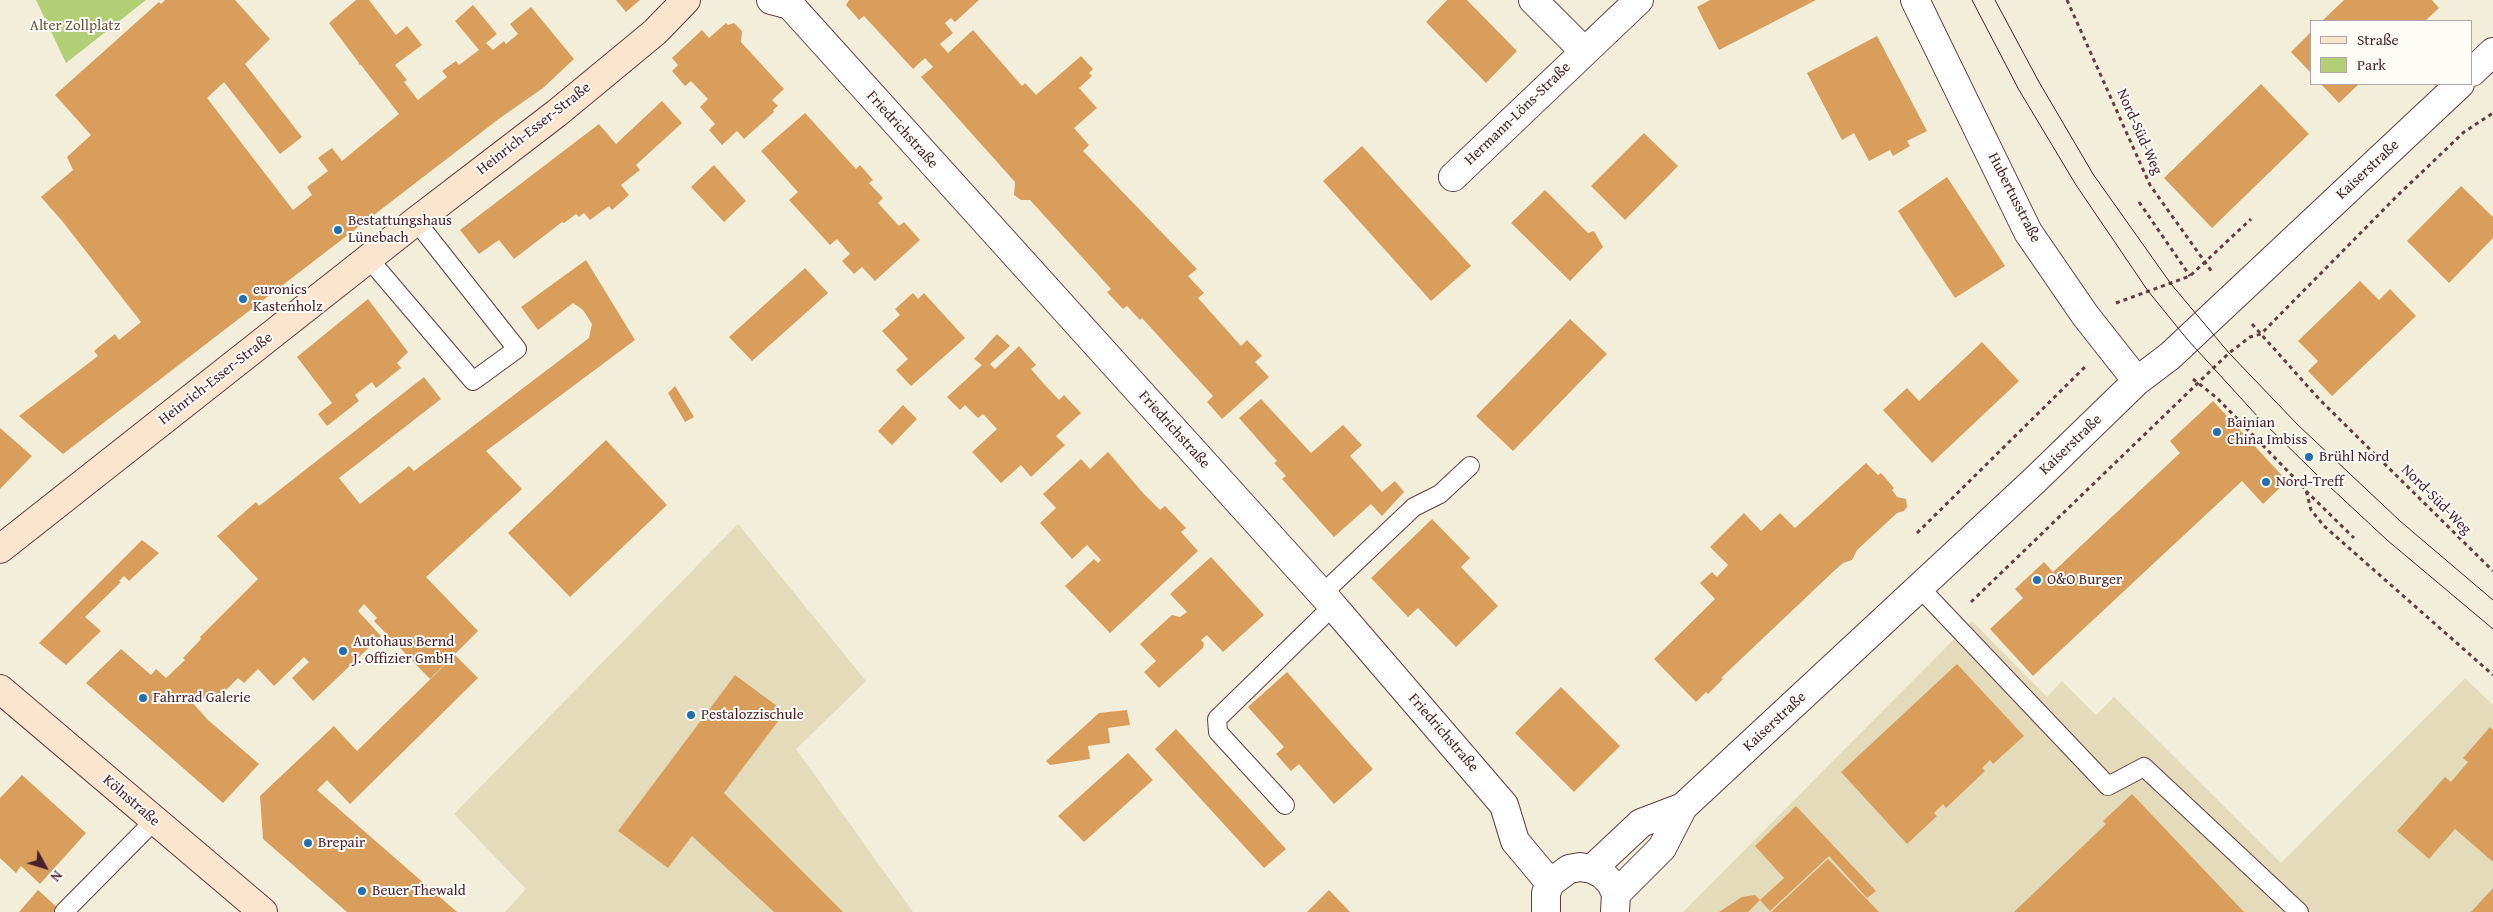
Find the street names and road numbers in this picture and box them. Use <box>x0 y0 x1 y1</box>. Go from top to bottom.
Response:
street label: Hermann-Löns-Straße <box>1461 59 1575 169</box>
street label: Heinrich-Esser-Straße <box>474 79 594 179</box>
street label: Nord-Süd-Weg <box>2112 86 2166 178</box>
street label: Friedrichstraße <box>862 87 942 173</box>
street label: Kaiserstraße <box>2333 136 2403 204</box>
street label: Hubertusstraße <box>1984 150 2044 246</box>
street label: Heinrich-Esser-Straße <box>156 329 276 429</box>
street label: Friedrichstraße <box>1134 387 1214 473</box>
street label: Kaiserstraße <box>2036 411 2106 479</box>
street label: Nord-Süd-Weg <box>2397 461 2475 539</box>
street label: Kaiserstraße <box>1740 688 1810 756</box>
street label: Friedrichstraße <box>1404 690 1482 776</box>
street label: Kölnstraße <box>99 771 163 831</box>

